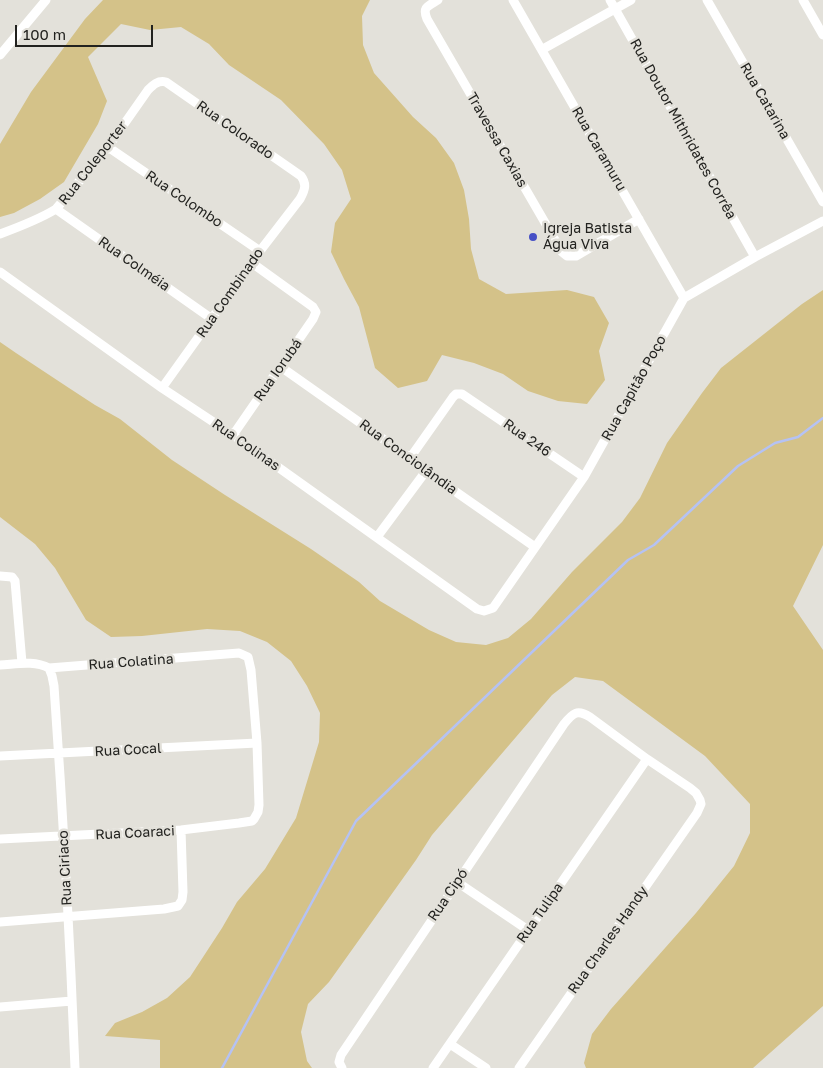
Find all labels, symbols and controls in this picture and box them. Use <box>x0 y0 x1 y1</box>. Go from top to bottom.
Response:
scale bar <box>18 15 155 47</box>
text: 100 m <box>23 25 66 43</box>
street label: Rua Doutor Mithridates Corrêa <box>626 36 740 222</box>
street label: Rua Catarina <box>736 60 794 142</box>
street label: Travessa Caxias <box>463 90 531 190</box>
street label: Rua Colorado <box>193 97 277 163</box>
street label: Rua Caramuru <box>568 104 630 194</box>
street label: Rua Coleporter <box>55 118 131 208</box>
street label: Rua Colombo <box>142 167 226 231</box>
place label: Igreja Batista Água Viva <box>543 221 632 253</box>
marker: Igreja Batista Água Viva <box>527 231 539 243</box>
street label: Rua Colméia <box>95 233 173 295</box>
street label: Rua Combinado <box>193 245 267 341</box>
street label: Rua Capitão Poço <box>598 332 670 444</box>
street label: Rua Iorubá <box>250 336 306 404</box>
street label: Rua Colinas <box>209 415 283 475</box>
street label: Rua Conciolândia <box>356 416 460 498</box>
street label: Rua 246 <box>500 416 554 460</box>
street label: Rua Colatina <box>88 651 174 673</box>
street label: Rua Cocal <box>94 740 162 760</box>
street label: Rua Coaraci <box>95 823 175 843</box>
street label: Rua Ciriaco <box>55 830 75 906</box>
street label: Rua Cipó <box>424 866 472 924</box>
street label: Rua Tulipa <box>513 880 567 946</box>
street label: Rua Charles Handy <box>565 883 651 997</box>

